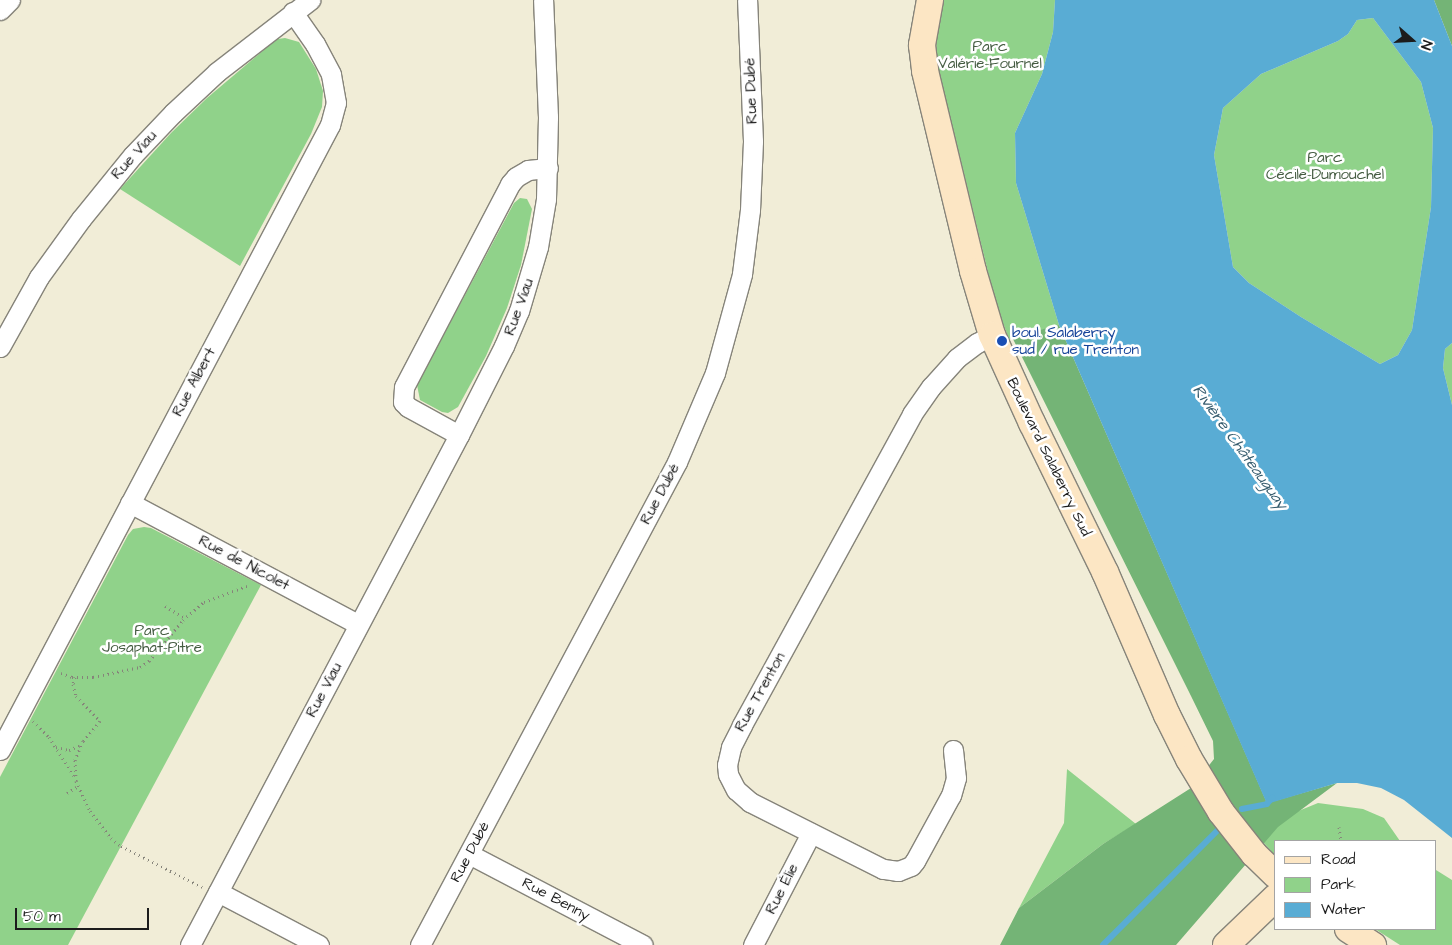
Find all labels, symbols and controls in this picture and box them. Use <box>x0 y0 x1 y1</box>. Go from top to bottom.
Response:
north arrow <box>1387 15 1437 65</box>
park label: Parc Valérie-Fournel <box>938 37 1042 72</box>
text: N <box>1415 37 1437 52</box>
street label: Rue Dubé <box>741 58 761 124</box>
street label: Rue Viau <box>107 127 161 183</box>
park label: Parc Cécile-Dumouchel <box>1266 148 1384 183</box>
street label: Rue Viau <box>500 276 538 338</box>
place label: boul. Salaberry sud / rue Trenton <box>1012 323 1139 358</box>
marker: boul. Salaberry sud / rue Trenton <box>996 335 1008 347</box>
street label: Rue Albert <box>168 345 220 419</box>
street label: Boulevard Salaberry Sud <box>1003 375 1095 539</box>
water label: Rivière Châteauguay <box>1188 381 1292 513</box>
street label: Rue Dubé <box>636 460 684 528</box>
street label: Rue de Nicolet <box>195 531 293 595</box>
park label: Parc Josaphat-Pitre <box>102 621 202 656</box>
street label: Rue Trenton <box>731 649 789 735</box>
street label: Rue Viau <box>302 660 346 720</box>
street label: Rue Dubé <box>446 818 494 886</box>
legend <box>1274 840 1437 930</box>
text: Road <box>1321 849 1355 870</box>
street label: Rue Élie <box>762 861 802 917</box>
street label: Rue Benny <box>519 874 593 924</box>
text: Park <box>1321 874 1356 895</box>
scale bar <box>18 898 151 930</box>
text: Water <box>1321 899 1365 920</box>
text: 50 m <box>23 906 61 927</box>

